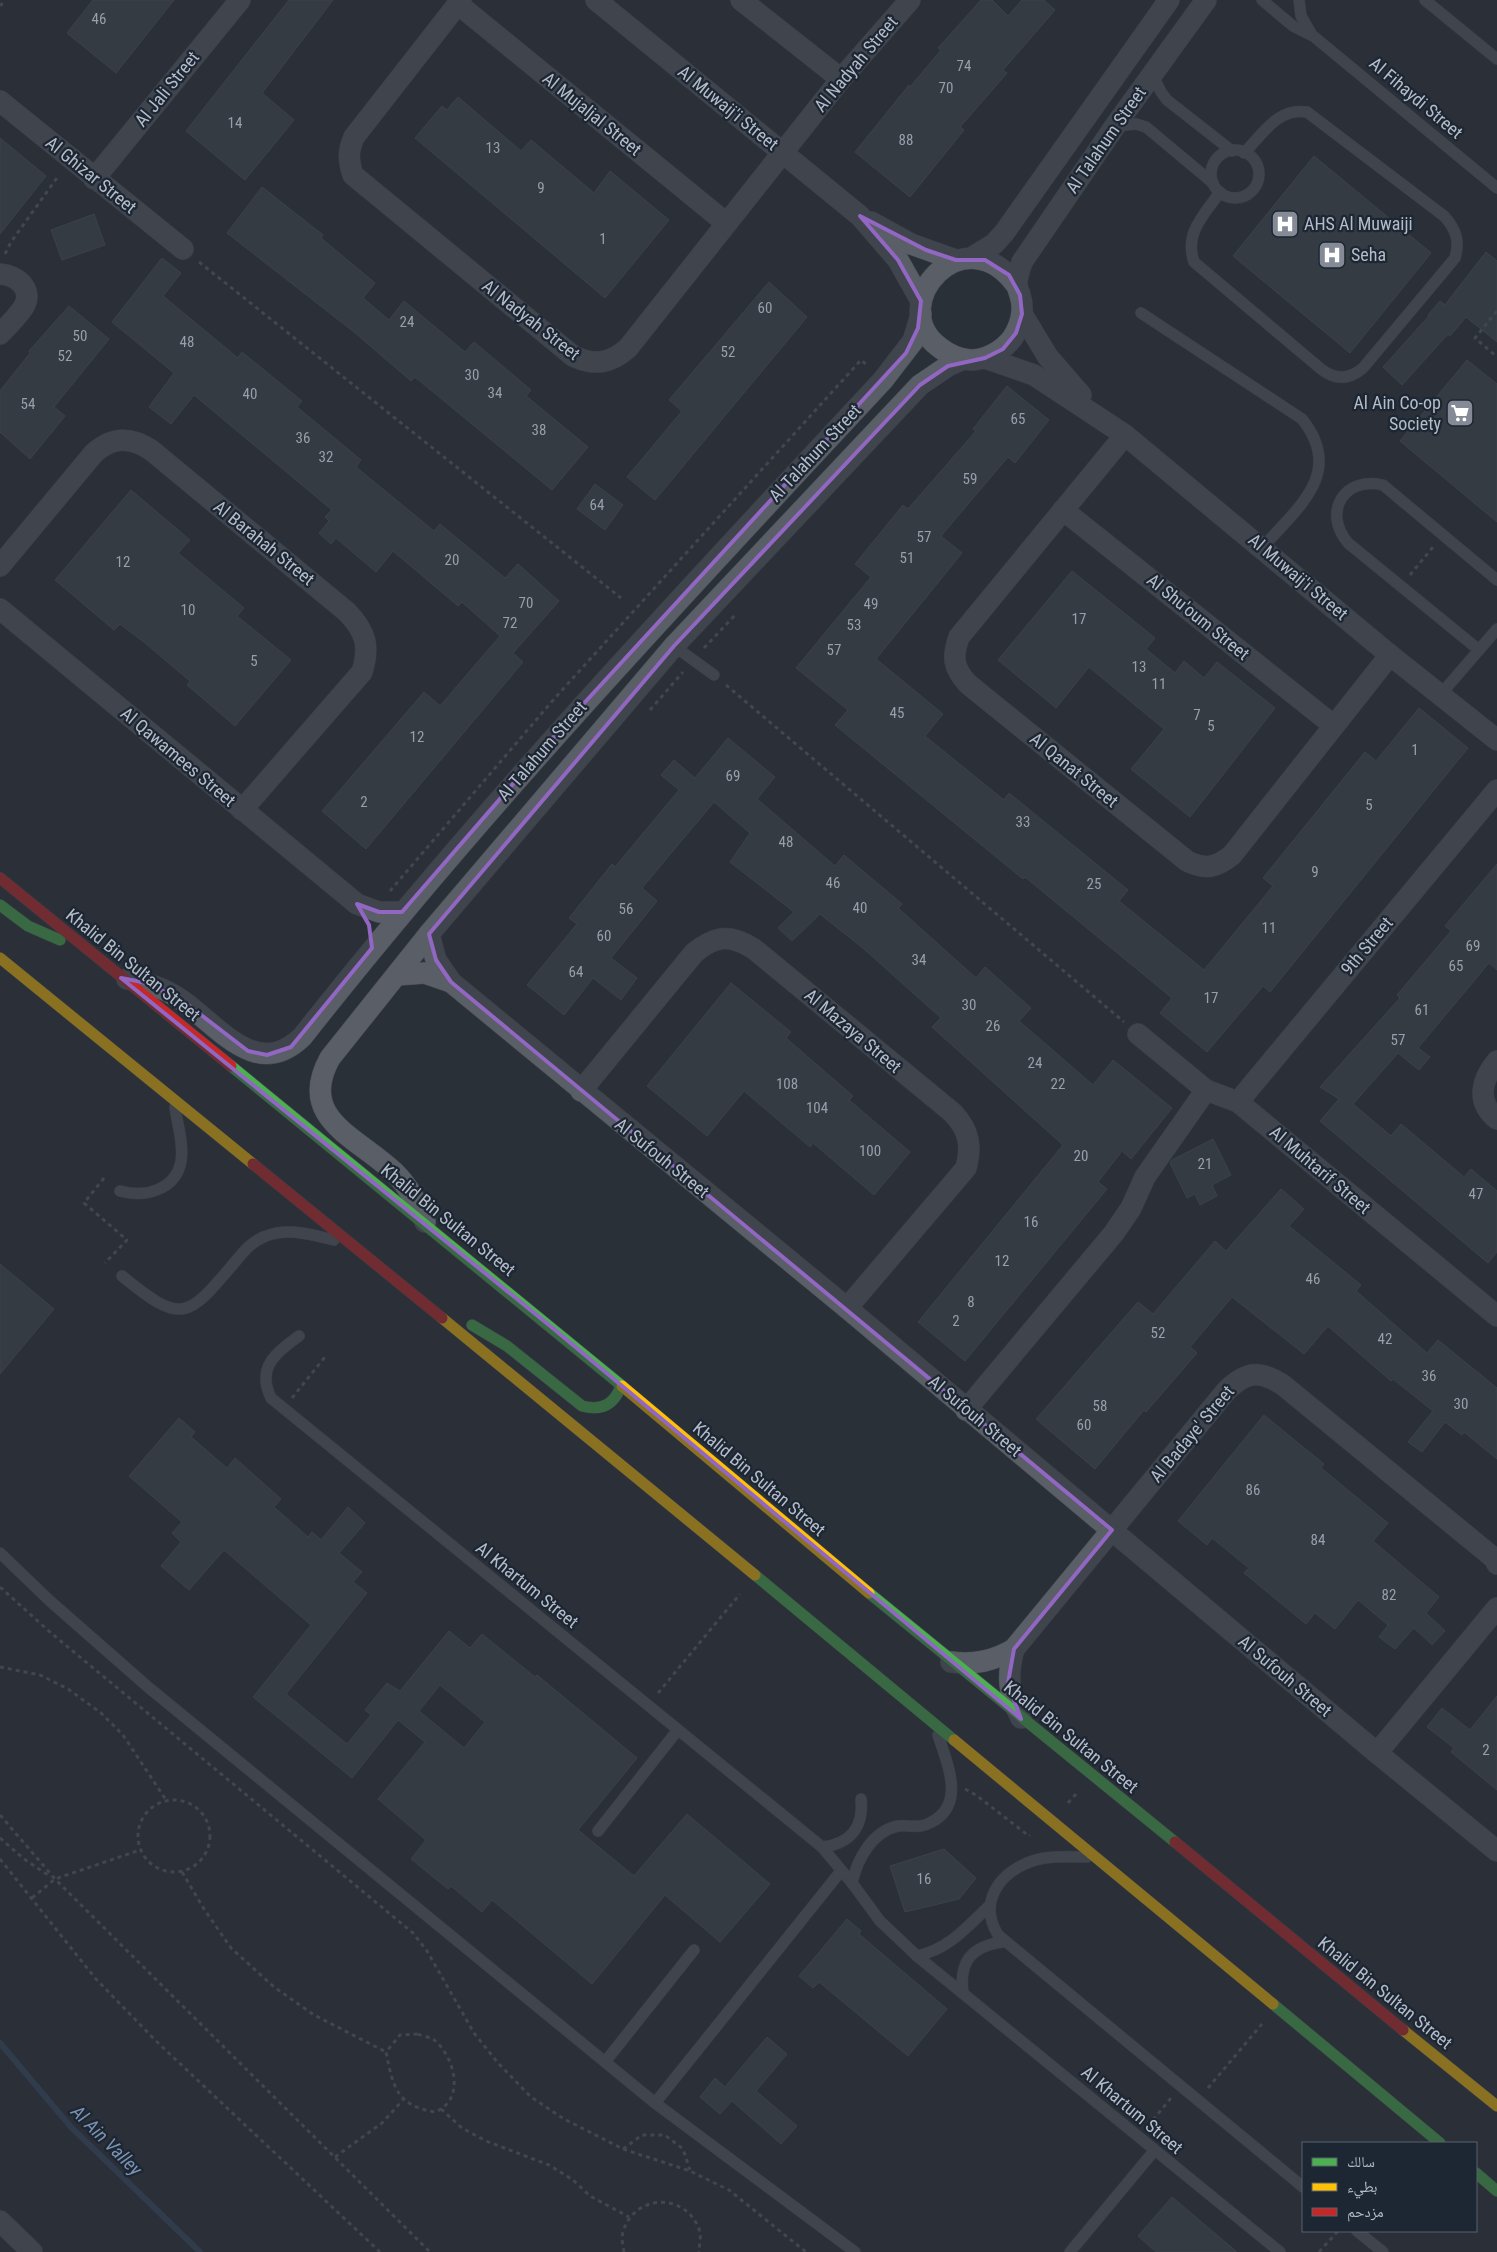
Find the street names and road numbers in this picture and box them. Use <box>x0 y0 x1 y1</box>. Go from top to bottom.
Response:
street label: Al Nadyah Street <box>810 12 902 116</box>
street label: Al Jali Street <box>130 47 203 130</box>
street label: Al Fihaydi Street <box>1365 52 1467 143</box>
street label: Al Muwaij'i Street <box>674 61 783 154</box>
street label: Al Mujaljal Street <box>539 67 646 160</box>
street label: Al Talahum Street <box>1061 82 1150 197</box>
street label: Al Ghizar Street <box>42 132 141 218</box>
street label: Al Nadyah Street <box>478 275 584 364</box>
street label: Al Talahum Street <box>764 400 865 506</box>
street label: Al Barahah Street <box>210 496 319 590</box>
street label: Al Muwaij'i Street <box>1244 529 1352 624</box>
street label: Al Shu'oum Street <box>1143 569 1254 664</box>
street label: Al Talahum Street <box>493 697 591 805</box>
street label: Al Qawamees Street <box>117 702 240 811</box>
street label: Al Qanat Street <box>1026 728 1123 811</box>
street label: Khalid Bin Sultan Street <box>62 904 205 1025</box>
street label: 9th Street <box>1336 912 1397 979</box>
street label: Al Mazaya Street <box>801 984 906 1077</box>
street label: Al Sufouh Street <box>611 1113 714 1202</box>
street label: Al Muhtarif Street <box>1266 1121 1375 1218</box>
street label: Khalid Bin Sultan Street <box>377 1159 520 1280</box>
street label: Al Sufouh Street <box>924 1371 1026 1461</box>
street label: Al Badaye' Street <box>1145 1381 1238 1486</box>
street label: Khalid Bin Sultan Street <box>689 1417 830 1540</box>
street label: Al Khartum Street <box>472 1537 583 1632</box>
street label: Al Sufouh Street <box>1234 1631 1336 1721</box>
street label: Khalid Bin Sultan Street <box>1000 1676 1143 1797</box>
street label: Khalid Bin Sultan Street <box>1314 1932 1457 2053</box>
street label: Al Khartum Street <box>1077 2061 1187 2158</box>

